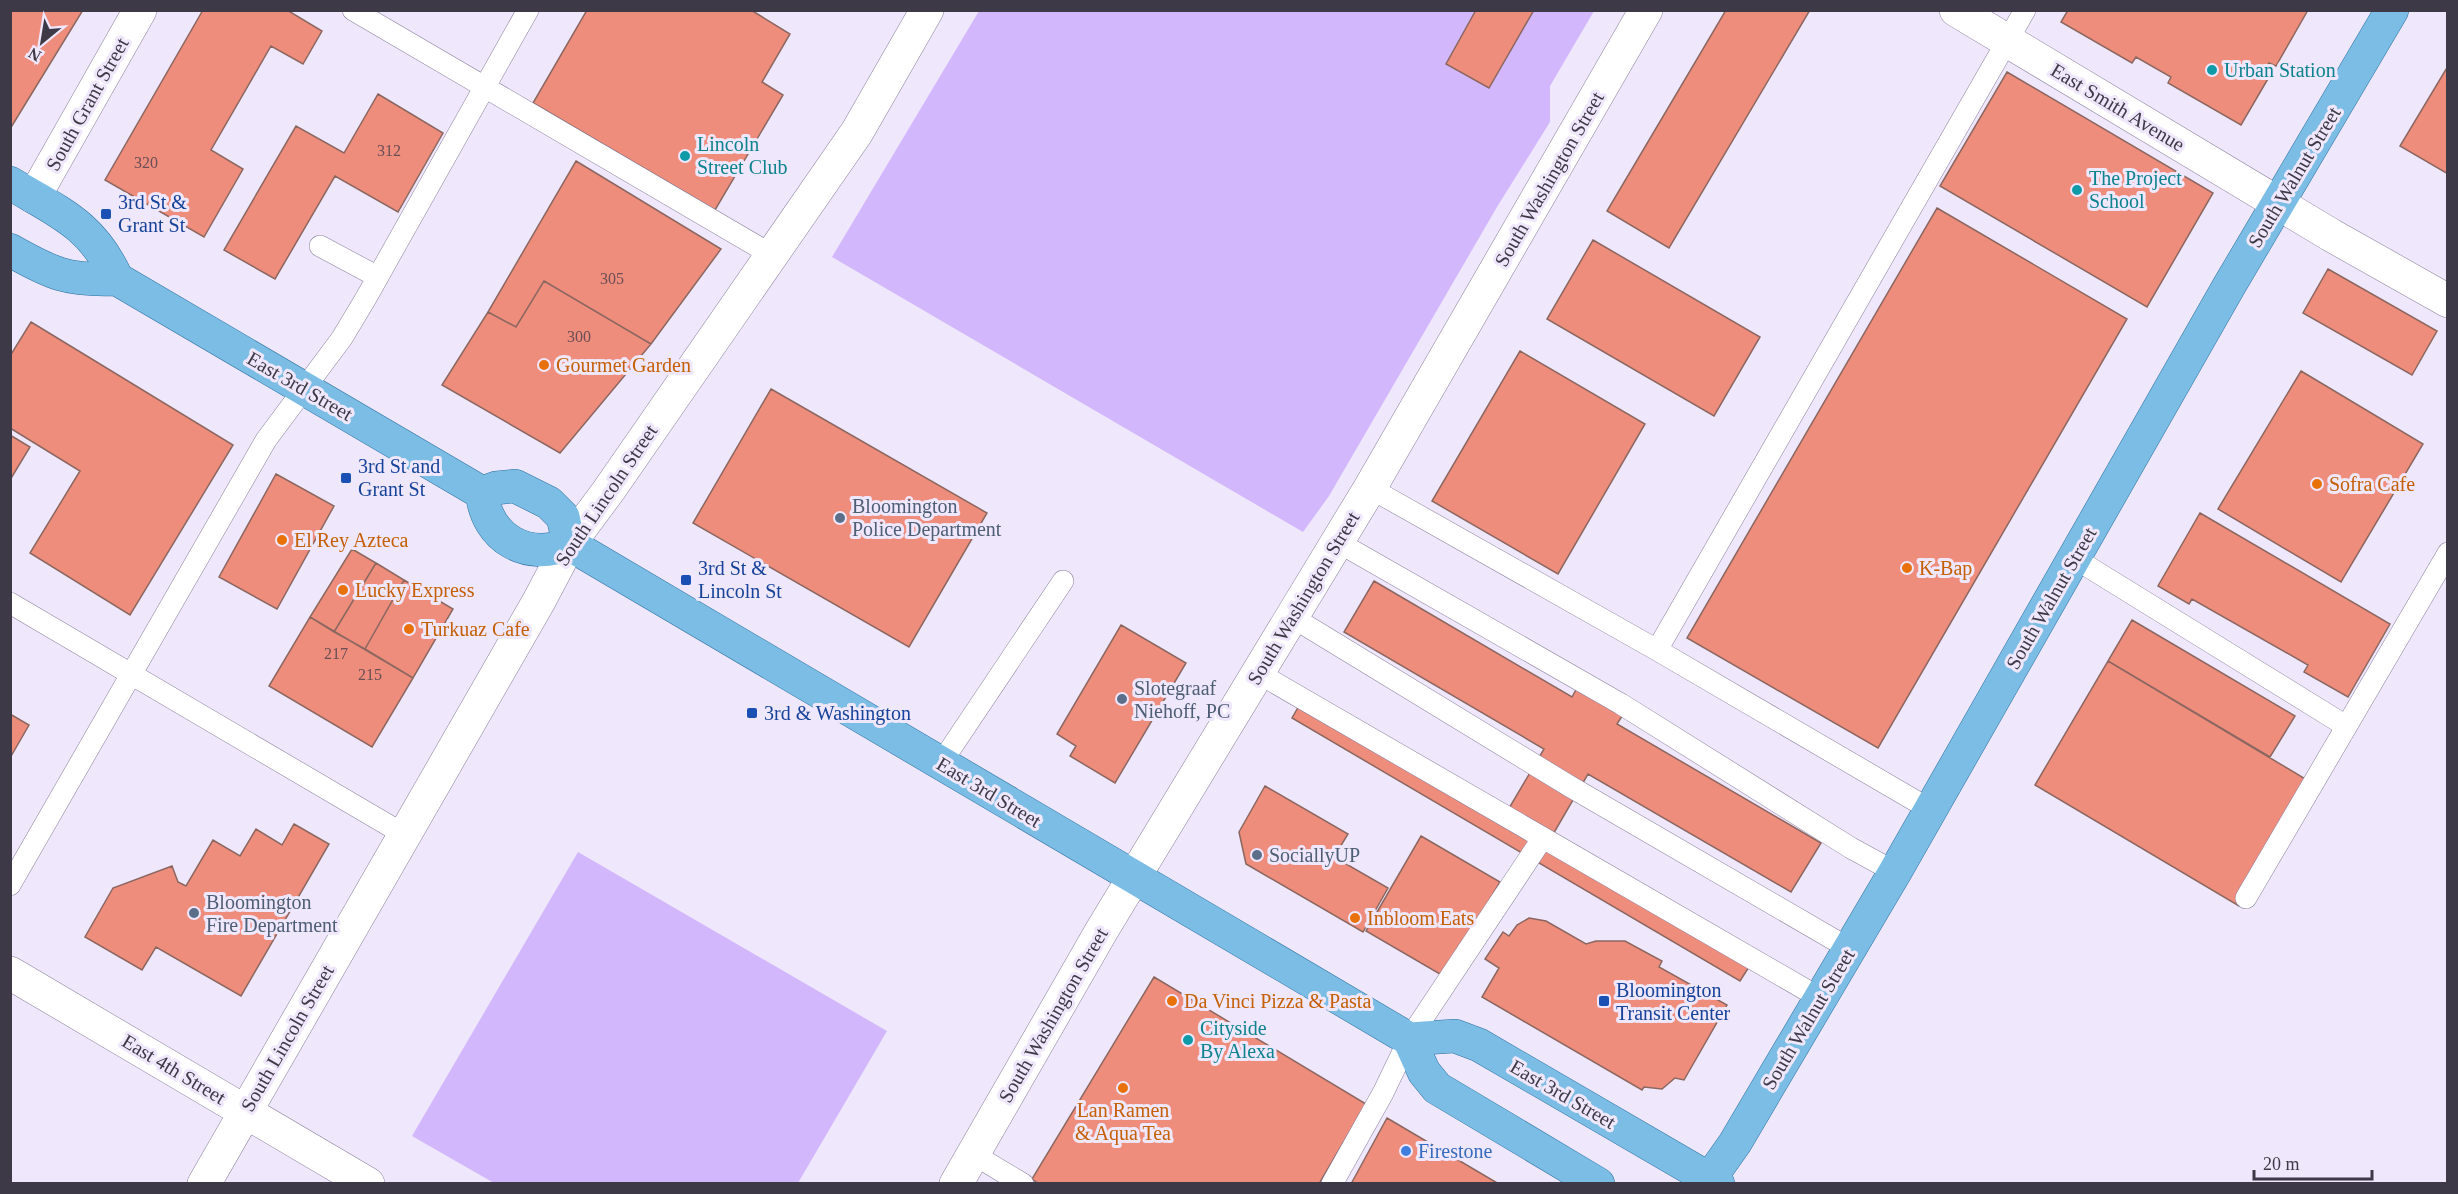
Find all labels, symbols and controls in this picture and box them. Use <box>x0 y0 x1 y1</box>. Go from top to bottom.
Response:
north arrow <box>12 12 72 72</box>
street label: South Grant Street <box>41 33 133 174</box>
text: N <box>25 44 44 65</box>
street label: East Smith Avenue <box>2047 58 2189 156</box>
place label: Urban Station <box>2224 59 2336 81</box>
marker: Urban Station <box>2205 63 2219 77</box>
street label: South Washington Street <box>1490 87 1609 271</box>
street label: South Walnut Street <box>2243 102 2345 251</box>
place label: Lincoln Street Club <box>697 133 788 178</box>
house number: 312 <box>377 142 401 159</box>
marker: Lincoln Street Club <box>678 149 692 163</box>
house number: 320 <box>134 154 158 171</box>
place label: The Project School <box>2089 167 2182 212</box>
marker: The Project School <box>2070 183 2084 197</box>
place label: 3rd St & Grant St <box>118 191 187 236</box>
marker: 3rd St & Grant St <box>99 207 113 221</box>
house number: 305 <box>600 270 624 287</box>
house number: 300 <box>567 328 591 345</box>
street label: East 3rd Street <box>244 347 357 425</box>
place label: Gourmet Garden <box>556 354 691 376</box>
marker: Gourmet Garden <box>537 358 551 372</box>
street label: South Lincoln Street <box>551 420 662 570</box>
place label: 3rd St and Grant St <box>358 455 440 500</box>
marker: 3rd St and Grant St <box>339 471 353 485</box>
place label: Sofra Cafe <box>2329 473 2415 495</box>
marker: Sofra Cafe <box>2310 477 2324 491</box>
place label: Bloomington Police Department <box>852 495 1002 541</box>
street label: South Washington Street <box>1243 507 1365 689</box>
marker: Bloomington Police Department <box>833 511 847 525</box>
street label: South Walnut Street <box>2001 523 2101 673</box>
place label: El Rey Azteca <box>294 529 409 552</box>
marker: El Rey Azteca <box>275 533 289 547</box>
place label: 3rd St & Lincoln St <box>698 557 782 602</box>
place label: K-Bap <box>1919 557 1972 580</box>
marker: K-Bap <box>1900 561 1914 575</box>
marker: 3rd St & Lincoln St <box>679 573 693 587</box>
place label: Lucky Express <box>355 579 475 602</box>
marker: Lucky Express <box>336 583 350 597</box>
place label: Turkuaz Cafe <box>421 618 530 640</box>
marker: Turkuaz Cafe <box>402 622 416 636</box>
house number: 217 <box>324 645 348 662</box>
house number: 215 <box>358 666 382 683</box>
place label: Slotegraaf Niehoff, PC <box>1134 677 1230 722</box>
marker: Slotegraaf Niehoff, PC <box>1115 692 1129 706</box>
place label: 3rd & Washington <box>764 702 911 725</box>
marker: 3rd & Washington <box>745 706 759 720</box>
street label: East 3rd Street <box>933 752 1046 832</box>
place label: SociallyUP <box>1269 844 1360 867</box>
marker: SociallyUP <box>1250 848 1264 862</box>
place label: Bloomington Fire Department <box>206 891 338 937</box>
marker: Bloomington Fire Department <box>187 906 201 920</box>
place label: Inbloom Eats <box>1367 907 1474 929</box>
marker: Inbloom Eats <box>1348 911 1362 925</box>
street label: South Washington Street <box>994 923 1113 1107</box>
street label: South Walnut Street <box>1757 944 1859 1093</box>
street label: South Lincoln Street <box>236 960 338 1115</box>
place label: Bloomington Transit Center <box>1616 979 1731 1024</box>
place label: Da Vinci Pizza & Pasta <box>1184 990 1371 1012</box>
marker: Da Vinci Pizza & Pasta <box>1165 994 1179 1008</box>
marker: Bloomington Transit Center <box>1597 994 1611 1008</box>
place label: Cityside By Alexa <box>1200 1017 1275 1063</box>
street label: East 4th Street <box>118 1030 230 1109</box>
marker: Cityside By Alexa <box>1181 1033 1195 1047</box>
street label: East 3rd Street <box>1507 1055 1620 1133</box>
marker: Lan Ramen & Aqua Tea <box>1116 1081 1130 1095</box>
place label: Lan Ramen & Aqua Tea <box>1075 1099 1171 1145</box>
place label: Firestone <box>1418 1140 1493 1162</box>
scale bar <box>2254 1143 2372 1181</box>
marker: Firestone <box>1399 1144 1413 1158</box>
text: 20 m <box>2263 1154 2300 1174</box>

